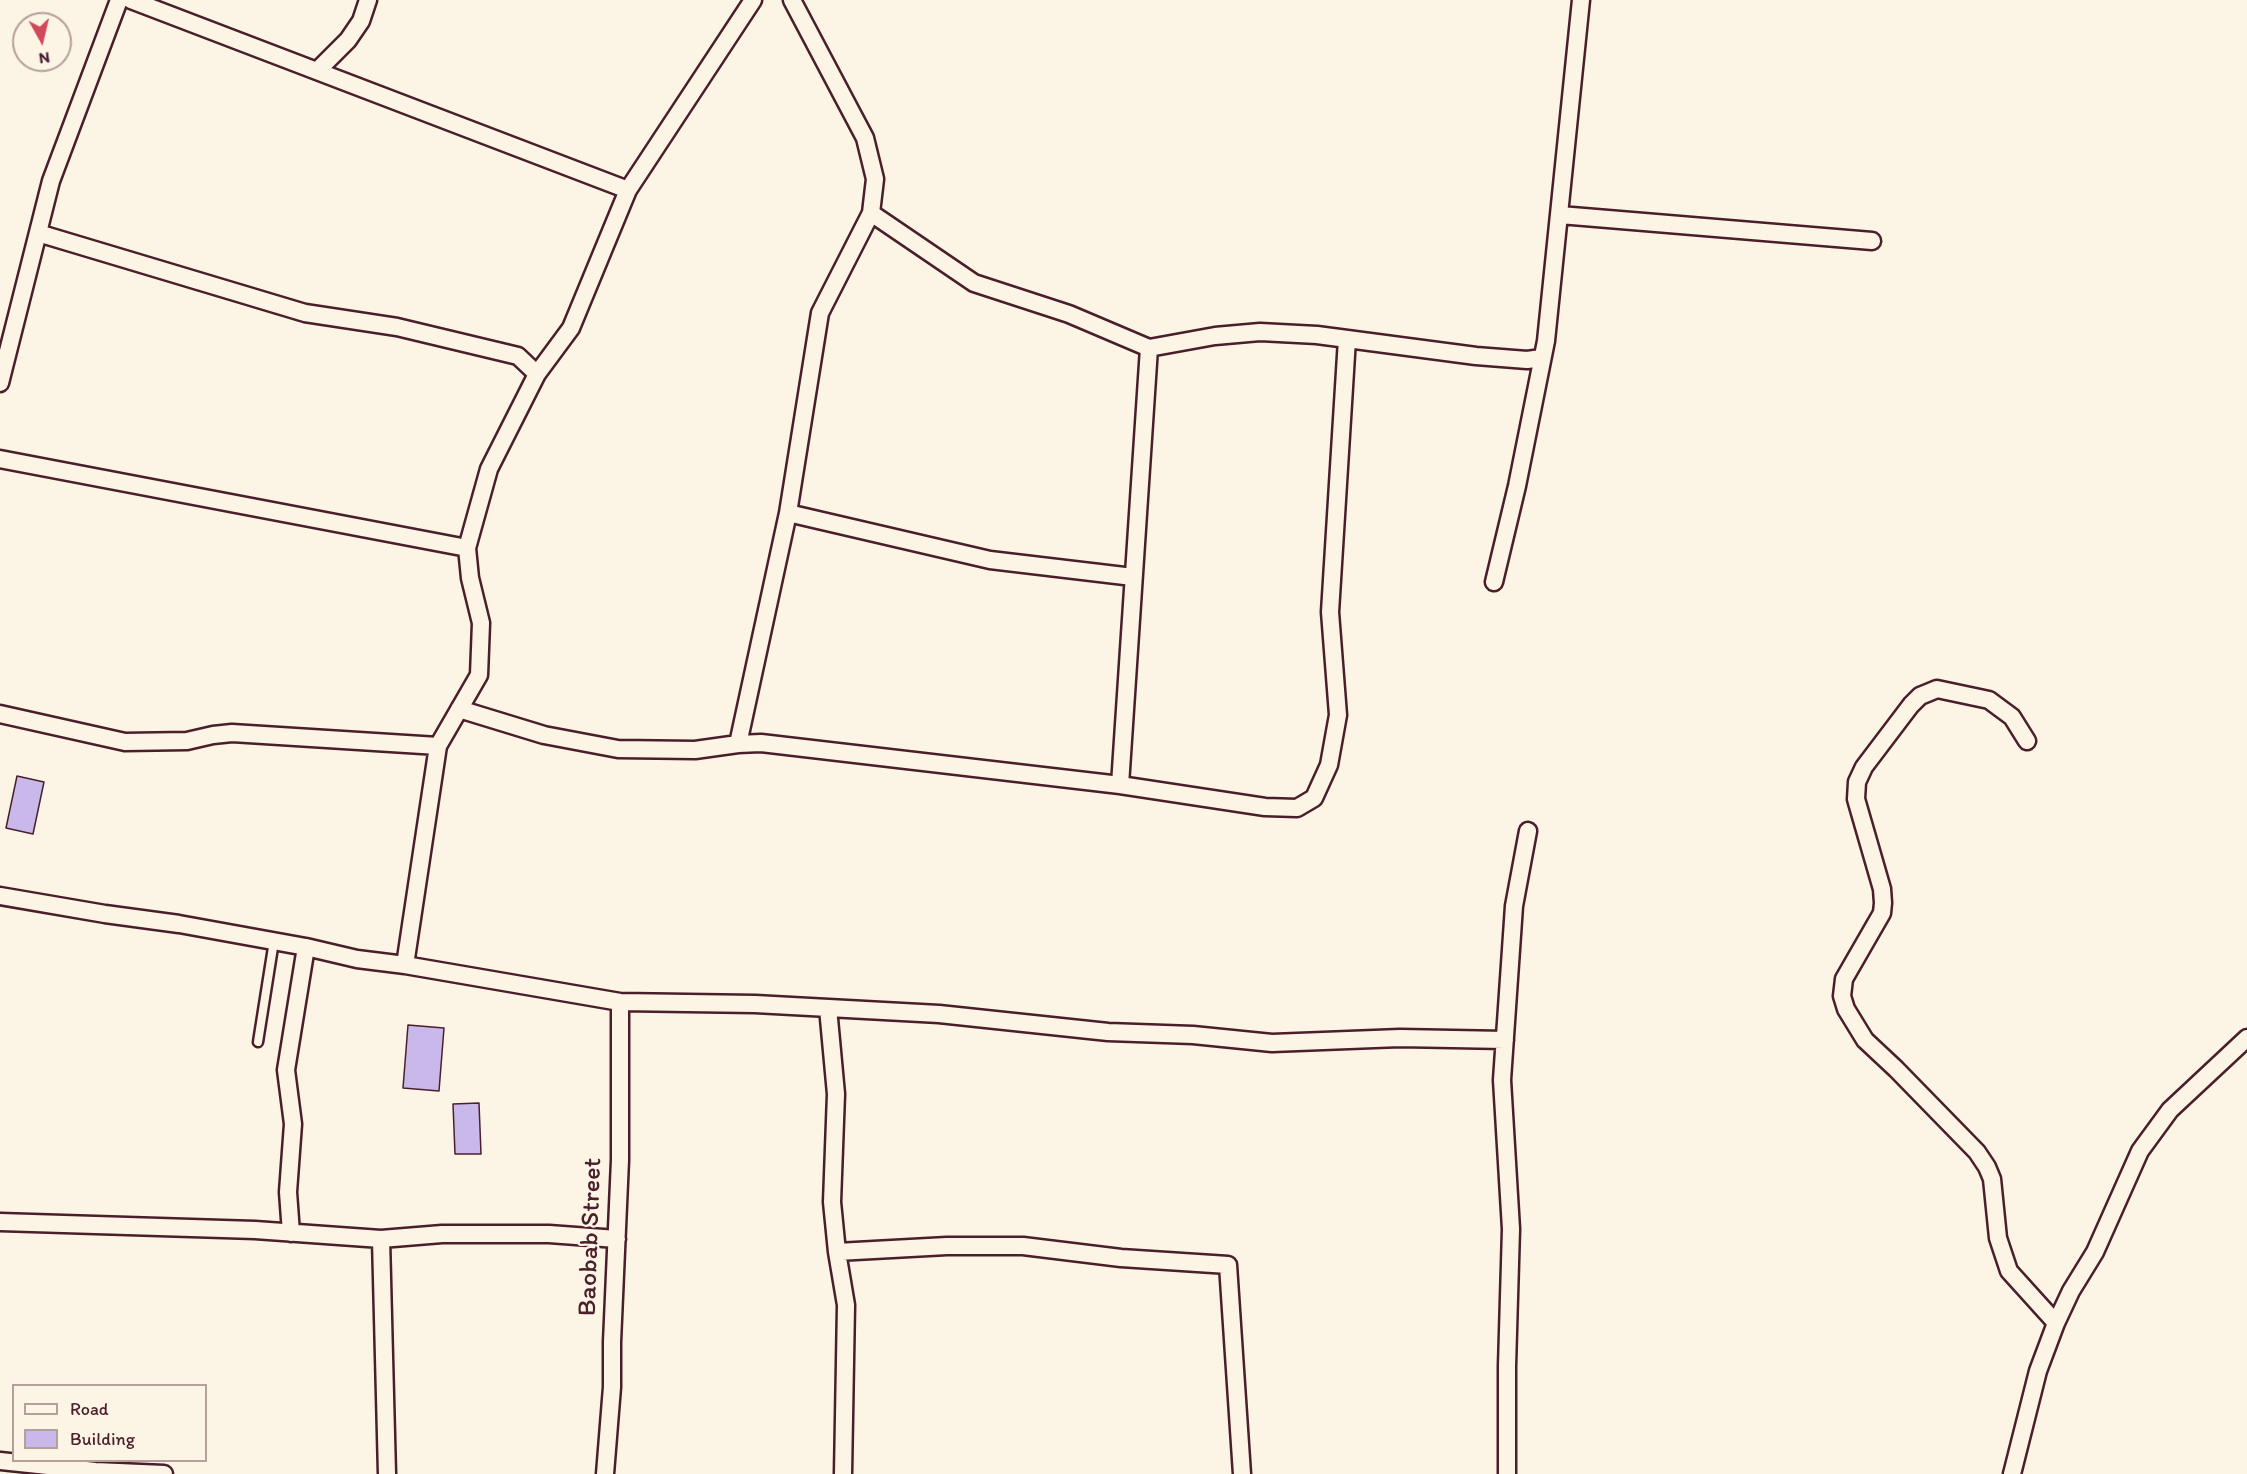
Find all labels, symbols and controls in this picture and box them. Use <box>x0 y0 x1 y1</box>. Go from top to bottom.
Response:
north arrow <box>12 12 72 72</box>
text: N <box>38 48 51 68</box>
street label: Baobab Street <box>573 1157 609 1317</box>
legend <box>12 1384 207 1462</box>
text: Road <box>70 1398 109 1420</box>
text: Building <box>70 1428 135 1450</box>

